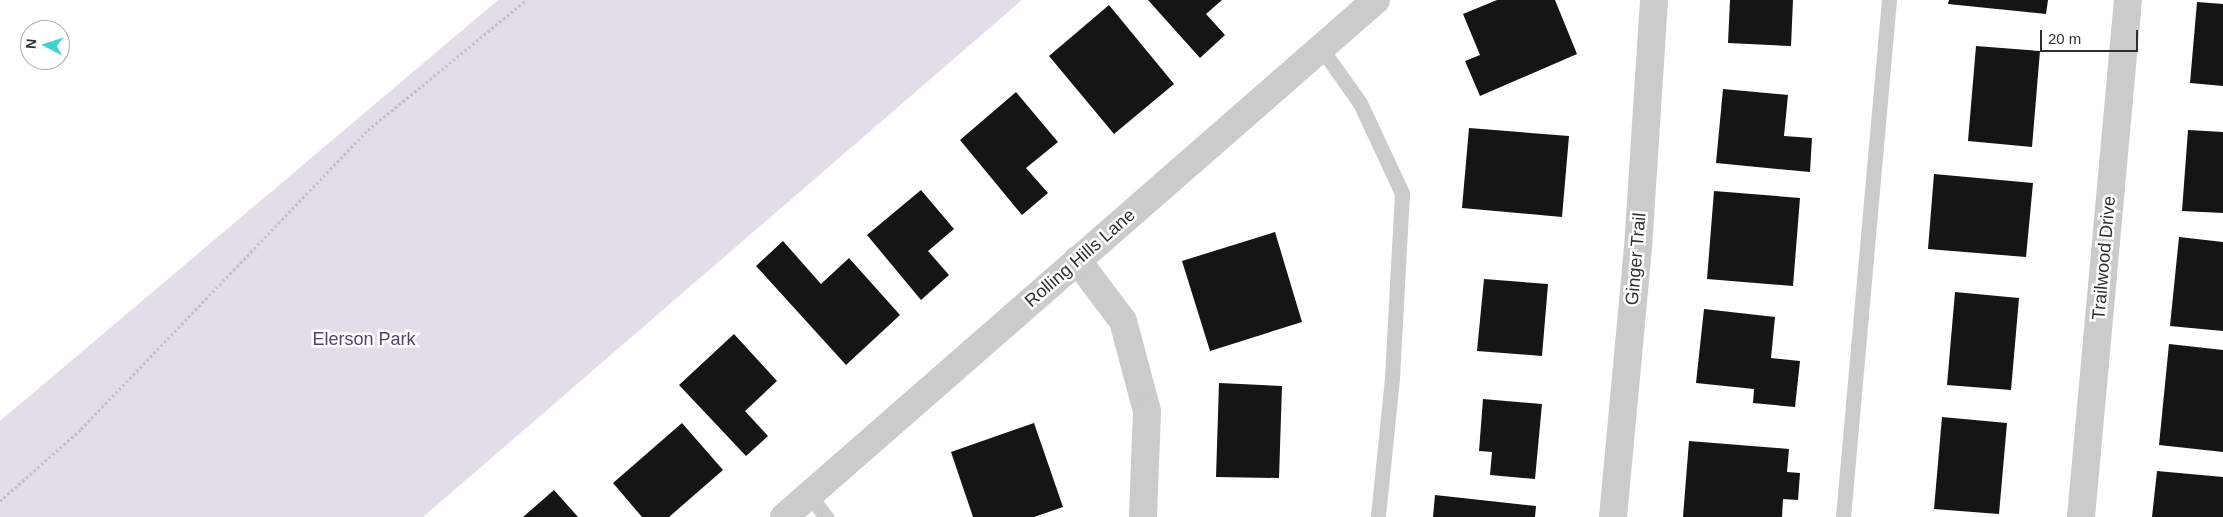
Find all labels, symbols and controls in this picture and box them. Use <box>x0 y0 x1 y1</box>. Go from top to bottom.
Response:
north arrow <box>20 20 70 70</box>
scale bar <box>2043 20 2140 52</box>
text: 20 m <box>2048 30 2081 47</box>
text: N <box>23 38 39 50</box>
street label: Trailwood Drive <box>2088 195 2120 321</box>
street label: Rolling Hills Lane <box>1020 204 1140 312</box>
street label: Ginger Trail <box>1621 212 1651 306</box>
park label: Elerson Park <box>312 328 416 350</box>

